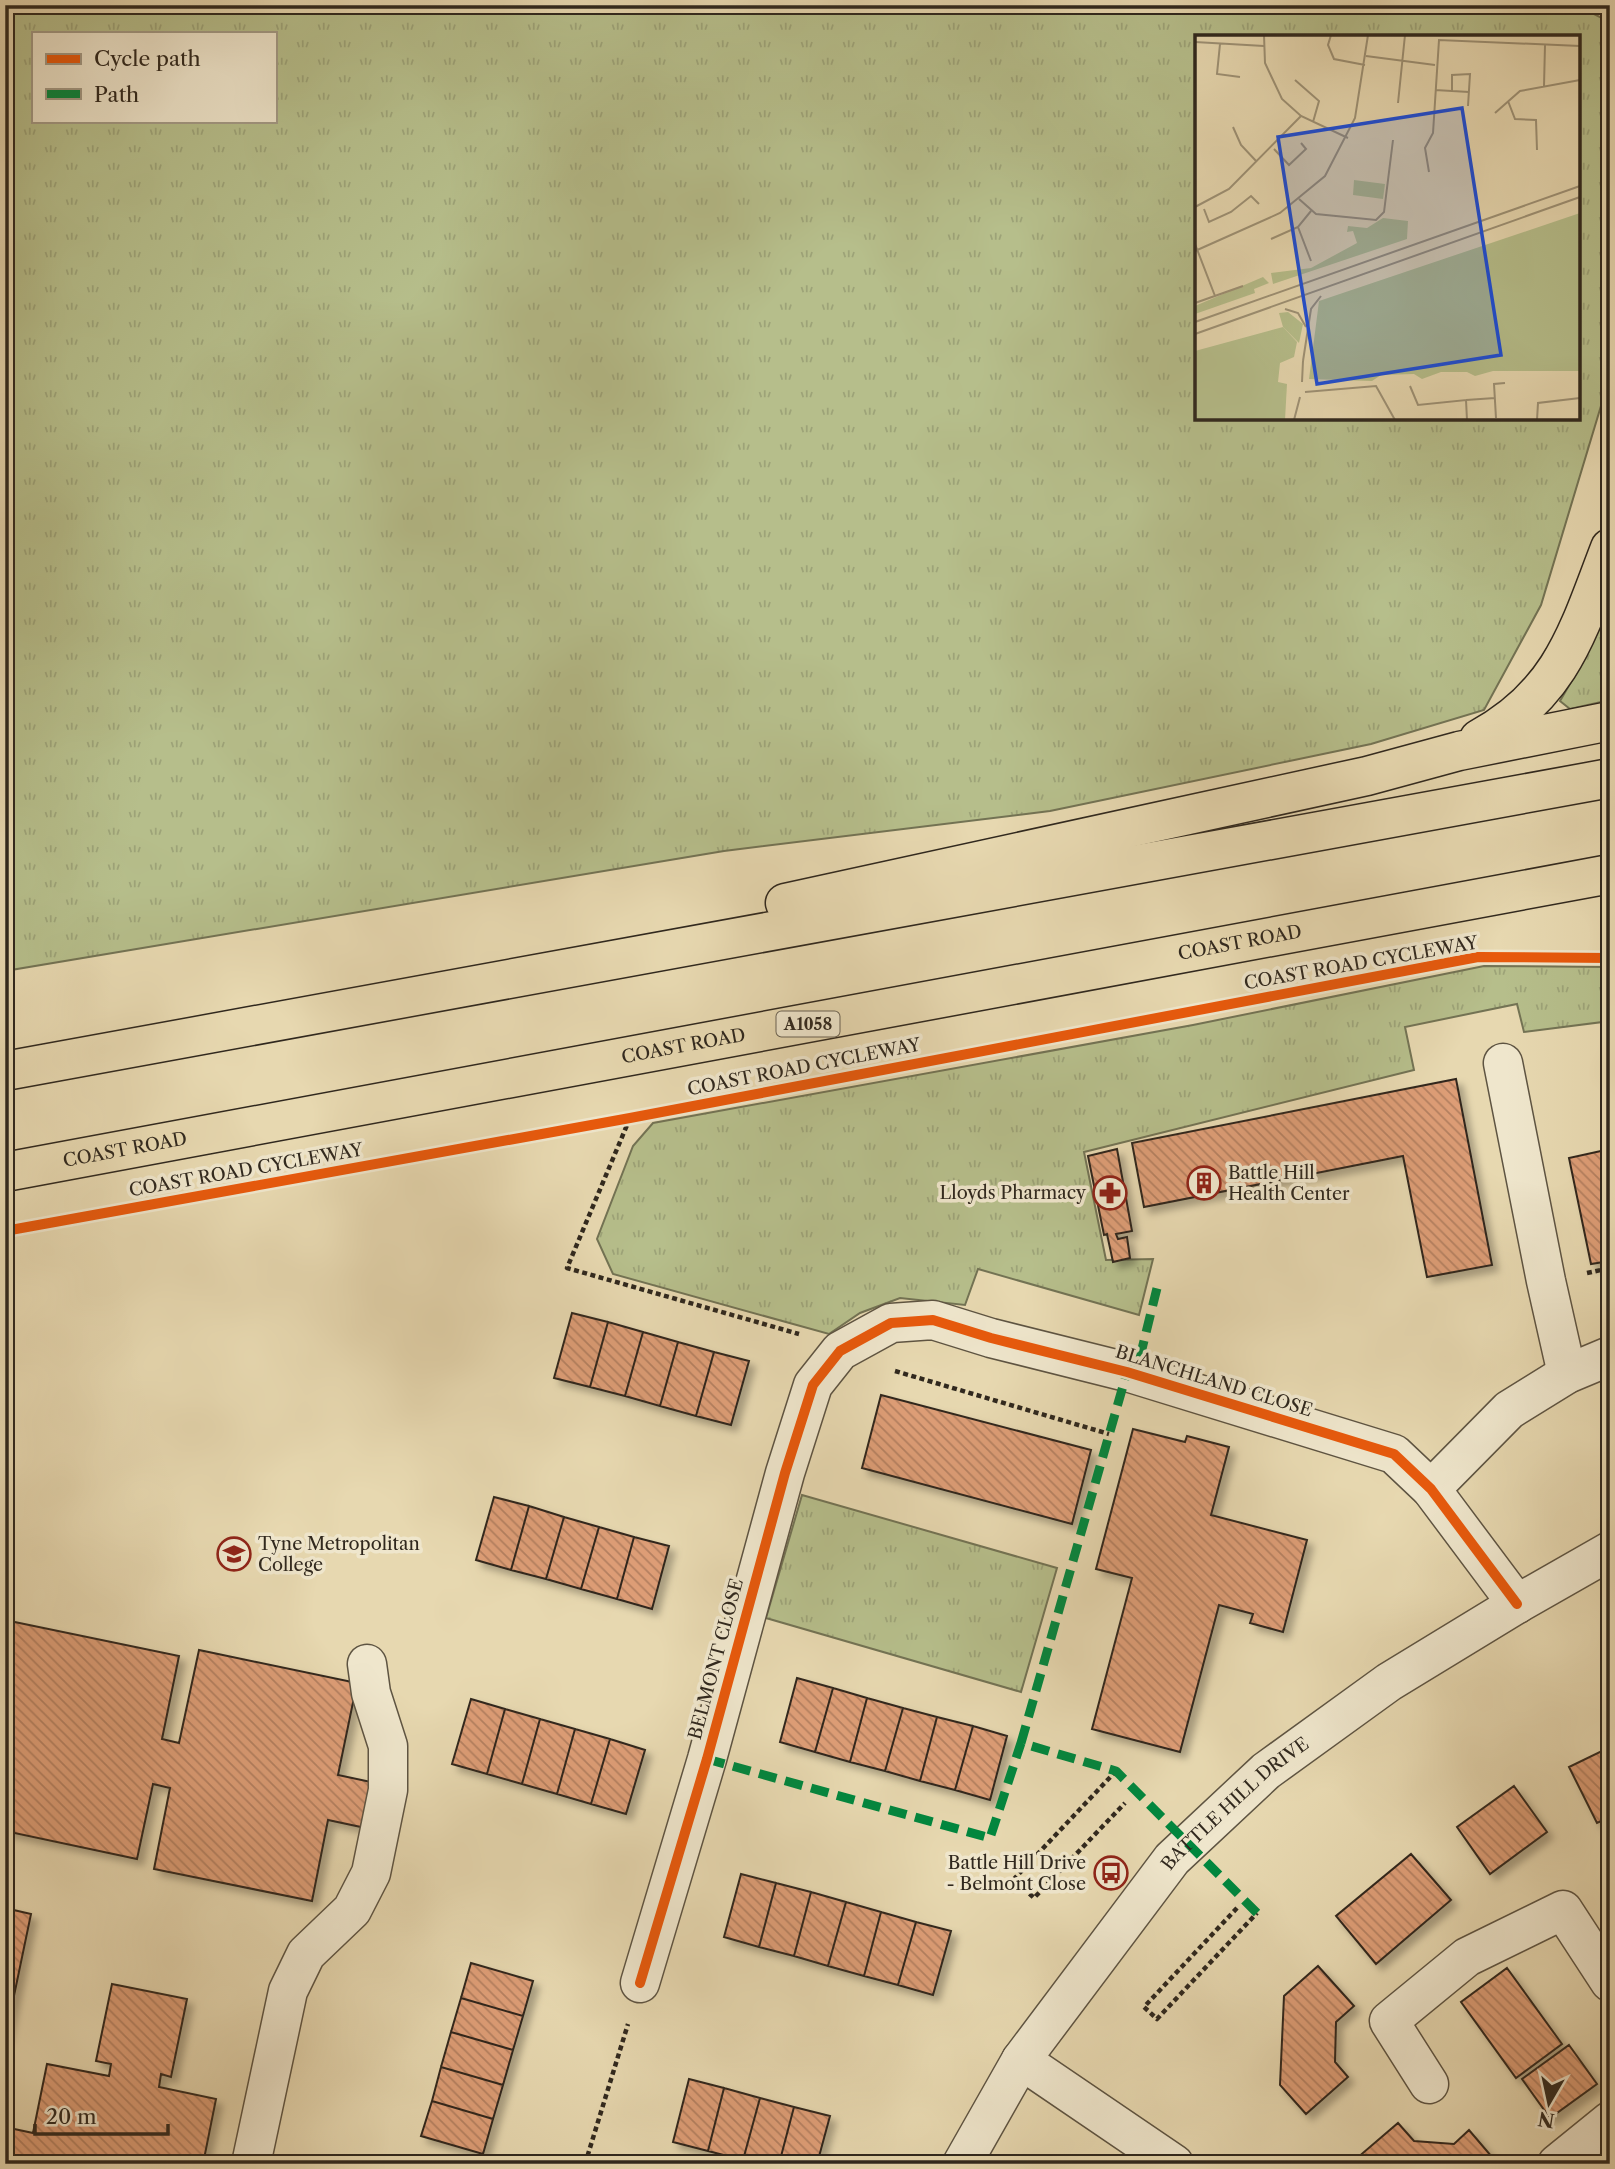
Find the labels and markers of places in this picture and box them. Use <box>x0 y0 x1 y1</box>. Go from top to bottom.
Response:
place label: Battle Hill Health Center <box>1228 1162 1350 1205</box>
building icon: Battle Hill Health Center <box>1185 1164 1223 1202</box>
pharmacy icon: Lloyds Pharmacy <box>1091 1174 1129 1212</box>
place label: Lloyds Pharmacy <box>940 1182 1087 1204</box>
place label: Tyne Metropolitan College <box>258 1533 420 1576</box>
school or university icon: Tyne Metropolitan College <box>215 1535 253 1573</box>
place label: Battle Hill Drive - Belmont Close <box>947 1852 1086 1895</box>
bus stop icon: Battle Hill Drive - Belmont Close <box>1092 1854 1130 1892</box>

